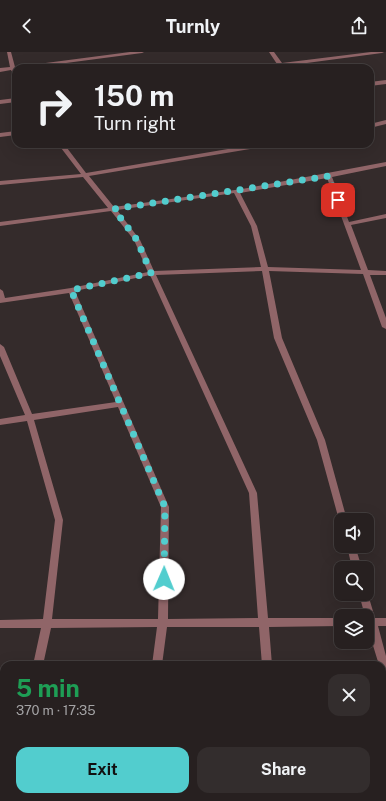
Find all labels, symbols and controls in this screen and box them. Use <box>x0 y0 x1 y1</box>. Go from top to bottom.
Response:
icon: back <box>16 15 38 37</box>
icon: share <box>348 15 370 37</box>
text: Turnly <box>166 16 220 37</box>
text: 150 m <box>94 79 174 112</box>
icon: right <box>28 80 80 132</box>
text: Turn right <box>94 113 176 134</box>
pin <box>321 183 355 217</box>
icon: arrive <box>327 189 349 211</box>
map controls <box>334 513 374 649</box>
button: sound <box>334 513 374 553</box>
position arrow <box>143 558 185 600</box>
button: search <box>334 561 374 601</box>
button: layers <box>334 609 374 649</box>
text: 5 min <box>16 674 80 702</box>
button: close <box>328 674 370 716</box>
text: 370 m · 17:35 <box>16 703 96 718</box>
button: Exit <box>16 747 189 793</box>
button: Share <box>197 747 370 793</box>

